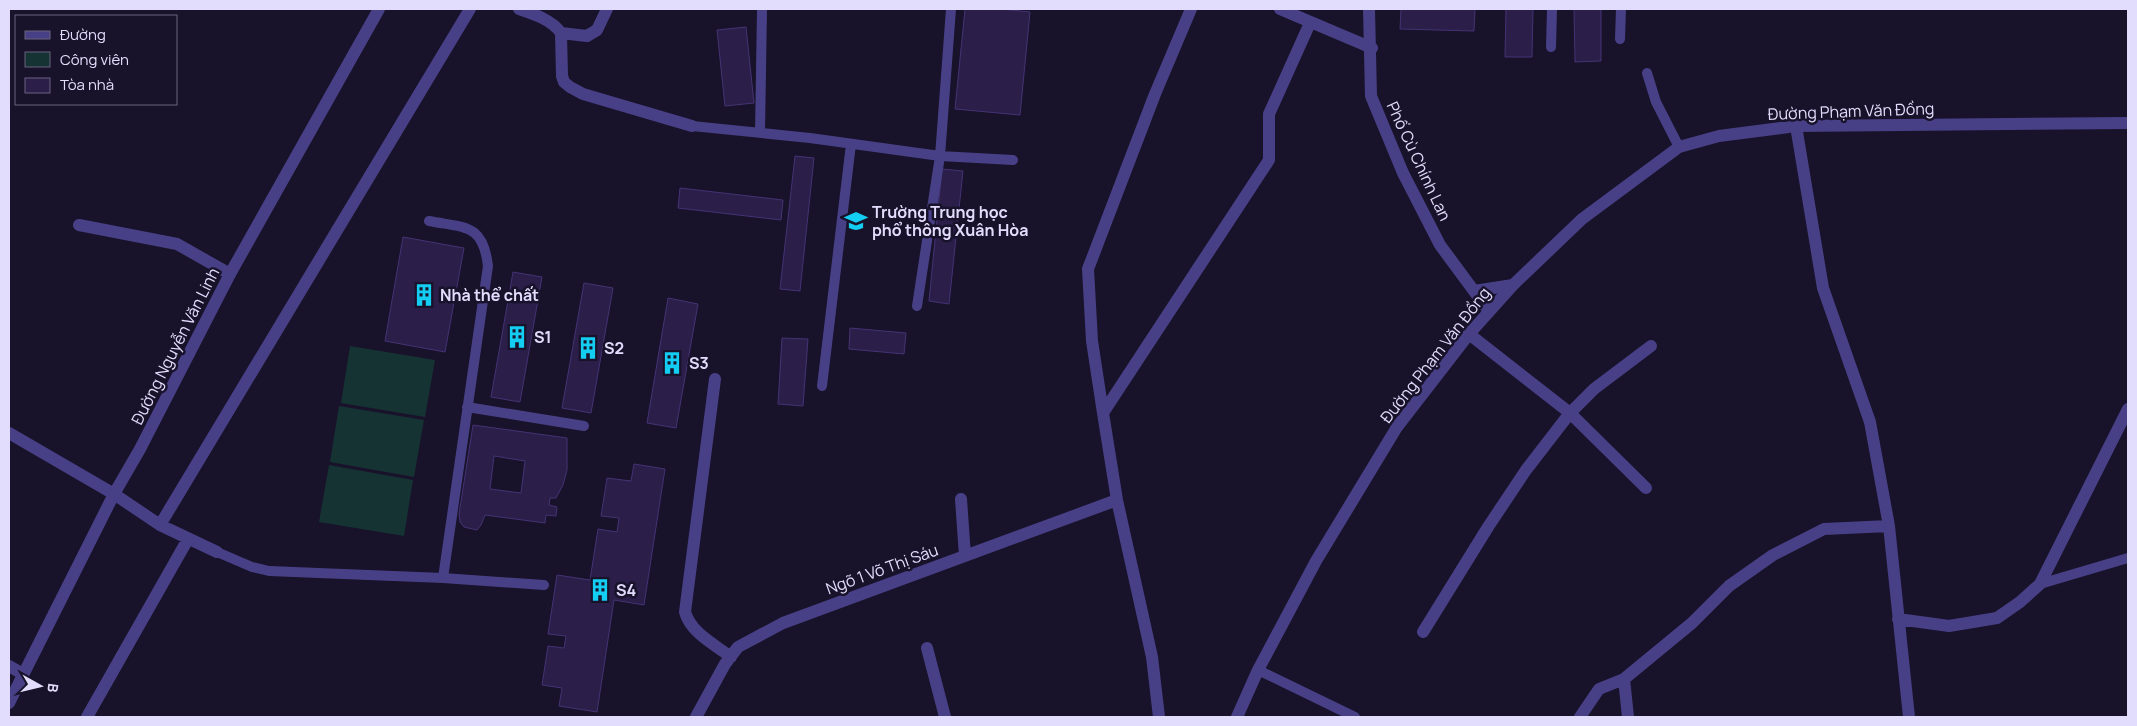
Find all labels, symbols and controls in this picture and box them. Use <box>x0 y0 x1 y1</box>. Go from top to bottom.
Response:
legend <box>15 15 178 105</box>
text: Đường <box>60 24 106 45</box>
text: Công viên <box>60 49 129 70</box>
text: Tòa nhà <box>60 74 114 95</box>
street label: Đường Phạm Văn Đồng <box>1767 97 1935 125</box>
street label: Phố Cù Chính Lan <box>1382 98 1456 224</box>
place label: Trường Trung học phổ thông Xuân Hòa <box>872 201 1028 241</box>
school or university icon: Trường Trung học phổ thông Xuân Hòa <box>843 208 869 234</box>
street label: Đường Nguyễn Văn Linh <box>126 264 224 428</box>
building icon: Nhà thể chất <box>411 282 437 308</box>
street label: Đường Phạm Văn Đồng <box>1375 283 1495 427</box>
place label: Nhà thể chất <box>440 284 539 306</box>
building icon: S1 <box>504 324 530 350</box>
place label: S1 <box>534 326 552 348</box>
building icon: S2 <box>575 335 601 361</box>
place label: S2 <box>604 337 624 359</box>
building icon: S3 <box>659 350 685 376</box>
place label: S3 <box>689 352 709 374</box>
street label: Ngõ 1 Võ Thị Sáu <box>823 538 941 600</box>
building icon: S4 <box>587 577 613 603</box>
place label: S4 <box>616 579 636 601</box>
north arrow <box>15 661 65 711</box>
text: B <box>43 682 63 694</box>

